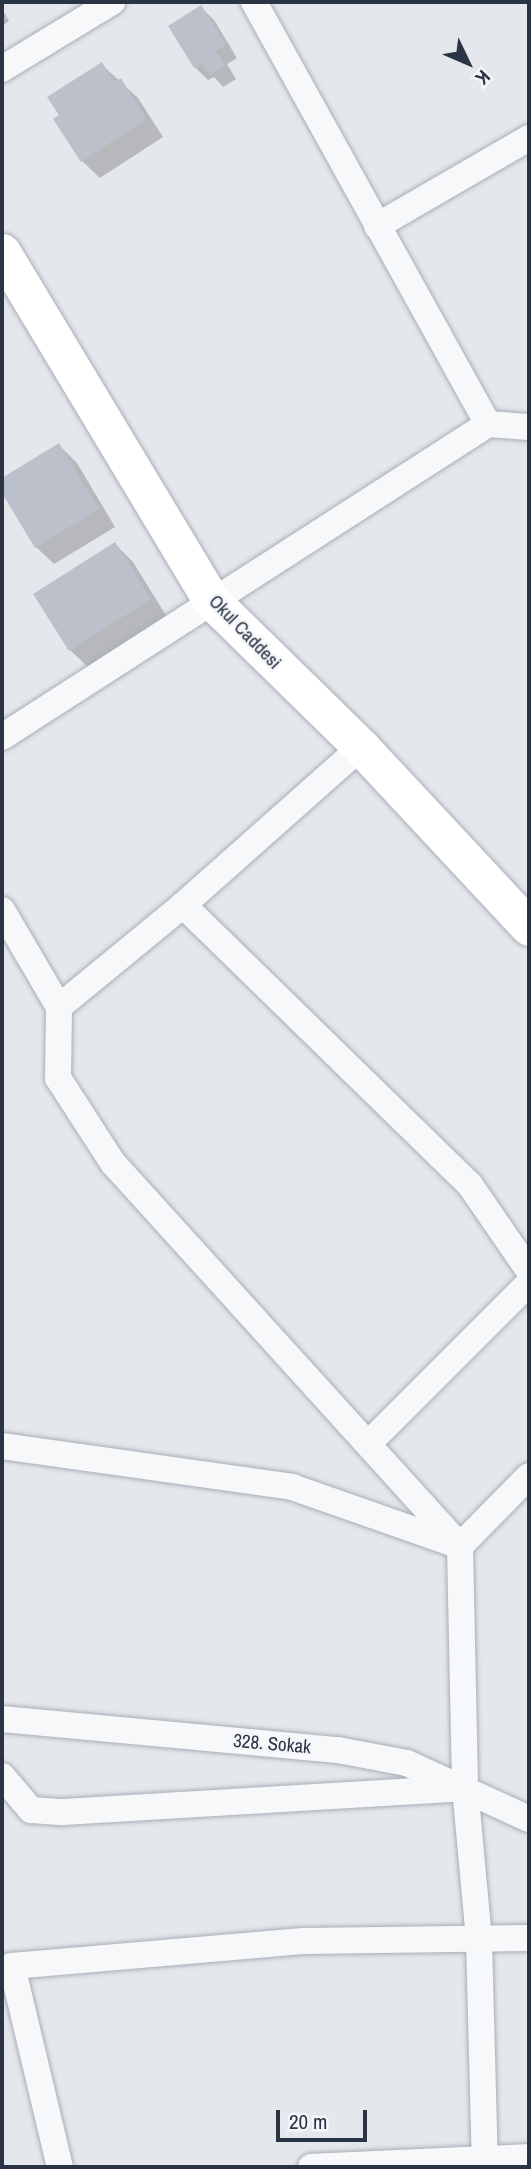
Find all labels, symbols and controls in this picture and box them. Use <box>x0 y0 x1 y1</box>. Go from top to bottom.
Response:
north arrow <box>433 28 503 98</box>
text: K <box>470 65 496 91</box>
street label: Okul Caddesi <box>204 590 286 674</box>
street label: 328. Sokak <box>232 1729 312 1759</box>
scale bar <box>279 2096 370 2140</box>
text: 20 m <box>289 2107 327 2136</box>

